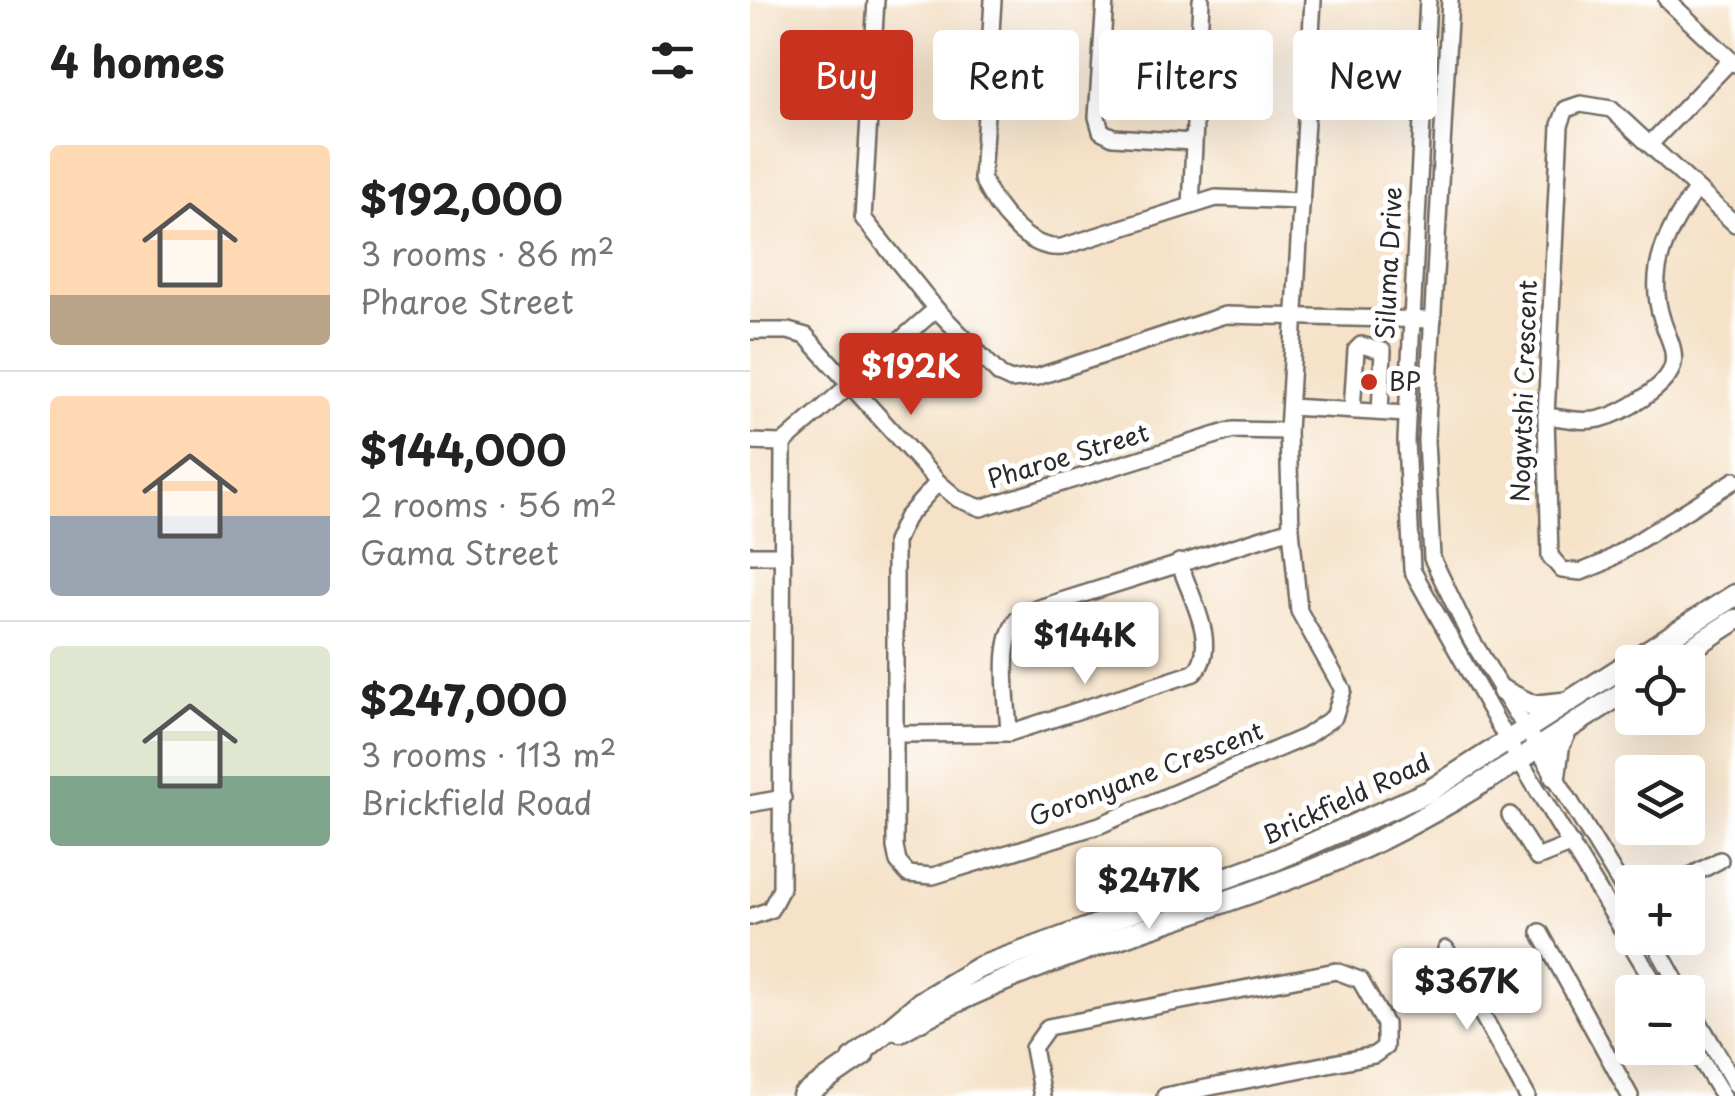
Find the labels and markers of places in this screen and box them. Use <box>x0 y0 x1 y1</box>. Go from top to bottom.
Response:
pin: $192K <box>841 333 981 418</box>
place label: BP <box>1389 362 1421 400</box>
marker: BP <box>1358 371 1380 393</box>
pin: $144K <box>1015 602 1155 687</box>
pin: $247K <box>1079 847 1219 932</box>
pin: $367K <box>1397 948 1537 1033</box>

